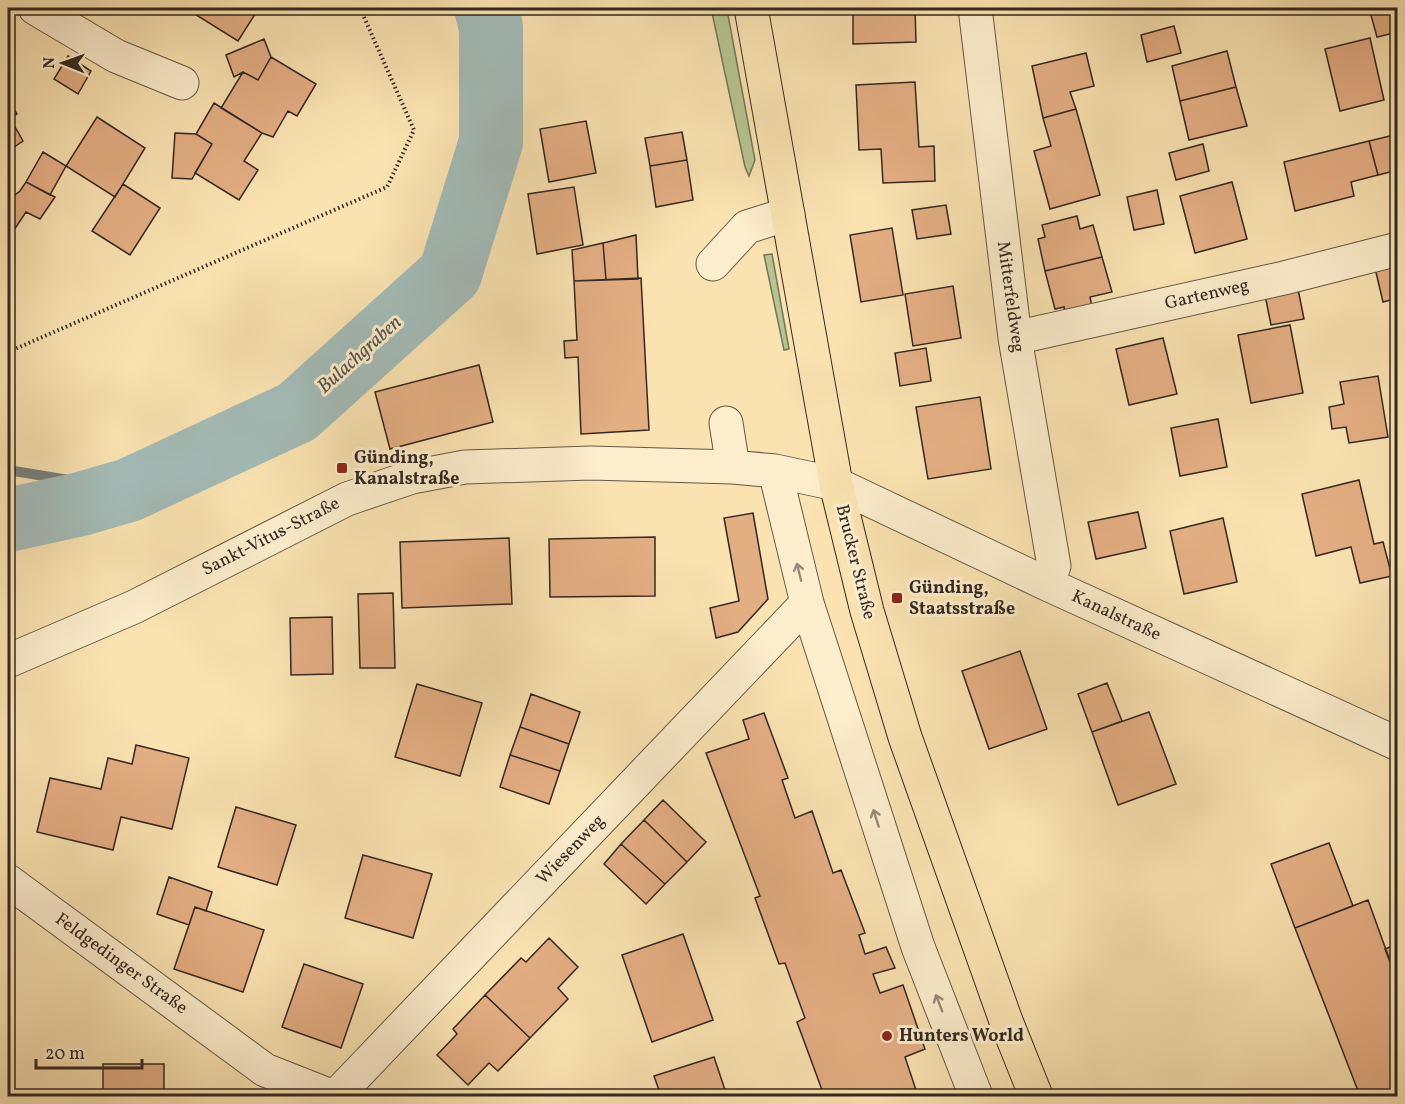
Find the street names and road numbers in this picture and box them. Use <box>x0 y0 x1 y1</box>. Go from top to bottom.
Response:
street label: Mitterfeldweg <box>990 240 1030 354</box>
street label: Gartenweg <box>1162 273 1252 317</box>
street label: Sankt-Vitus-Straße <box>198 491 344 583</box>
street label: Brucker Straße <box>829 502 881 622</box>
street label: Kanalstraße <box>1067 584 1165 648</box>
street label: Wiesenweg <box>531 809 611 891</box>
street label: Feldgedinger Straße <box>50 907 192 1021</box>

